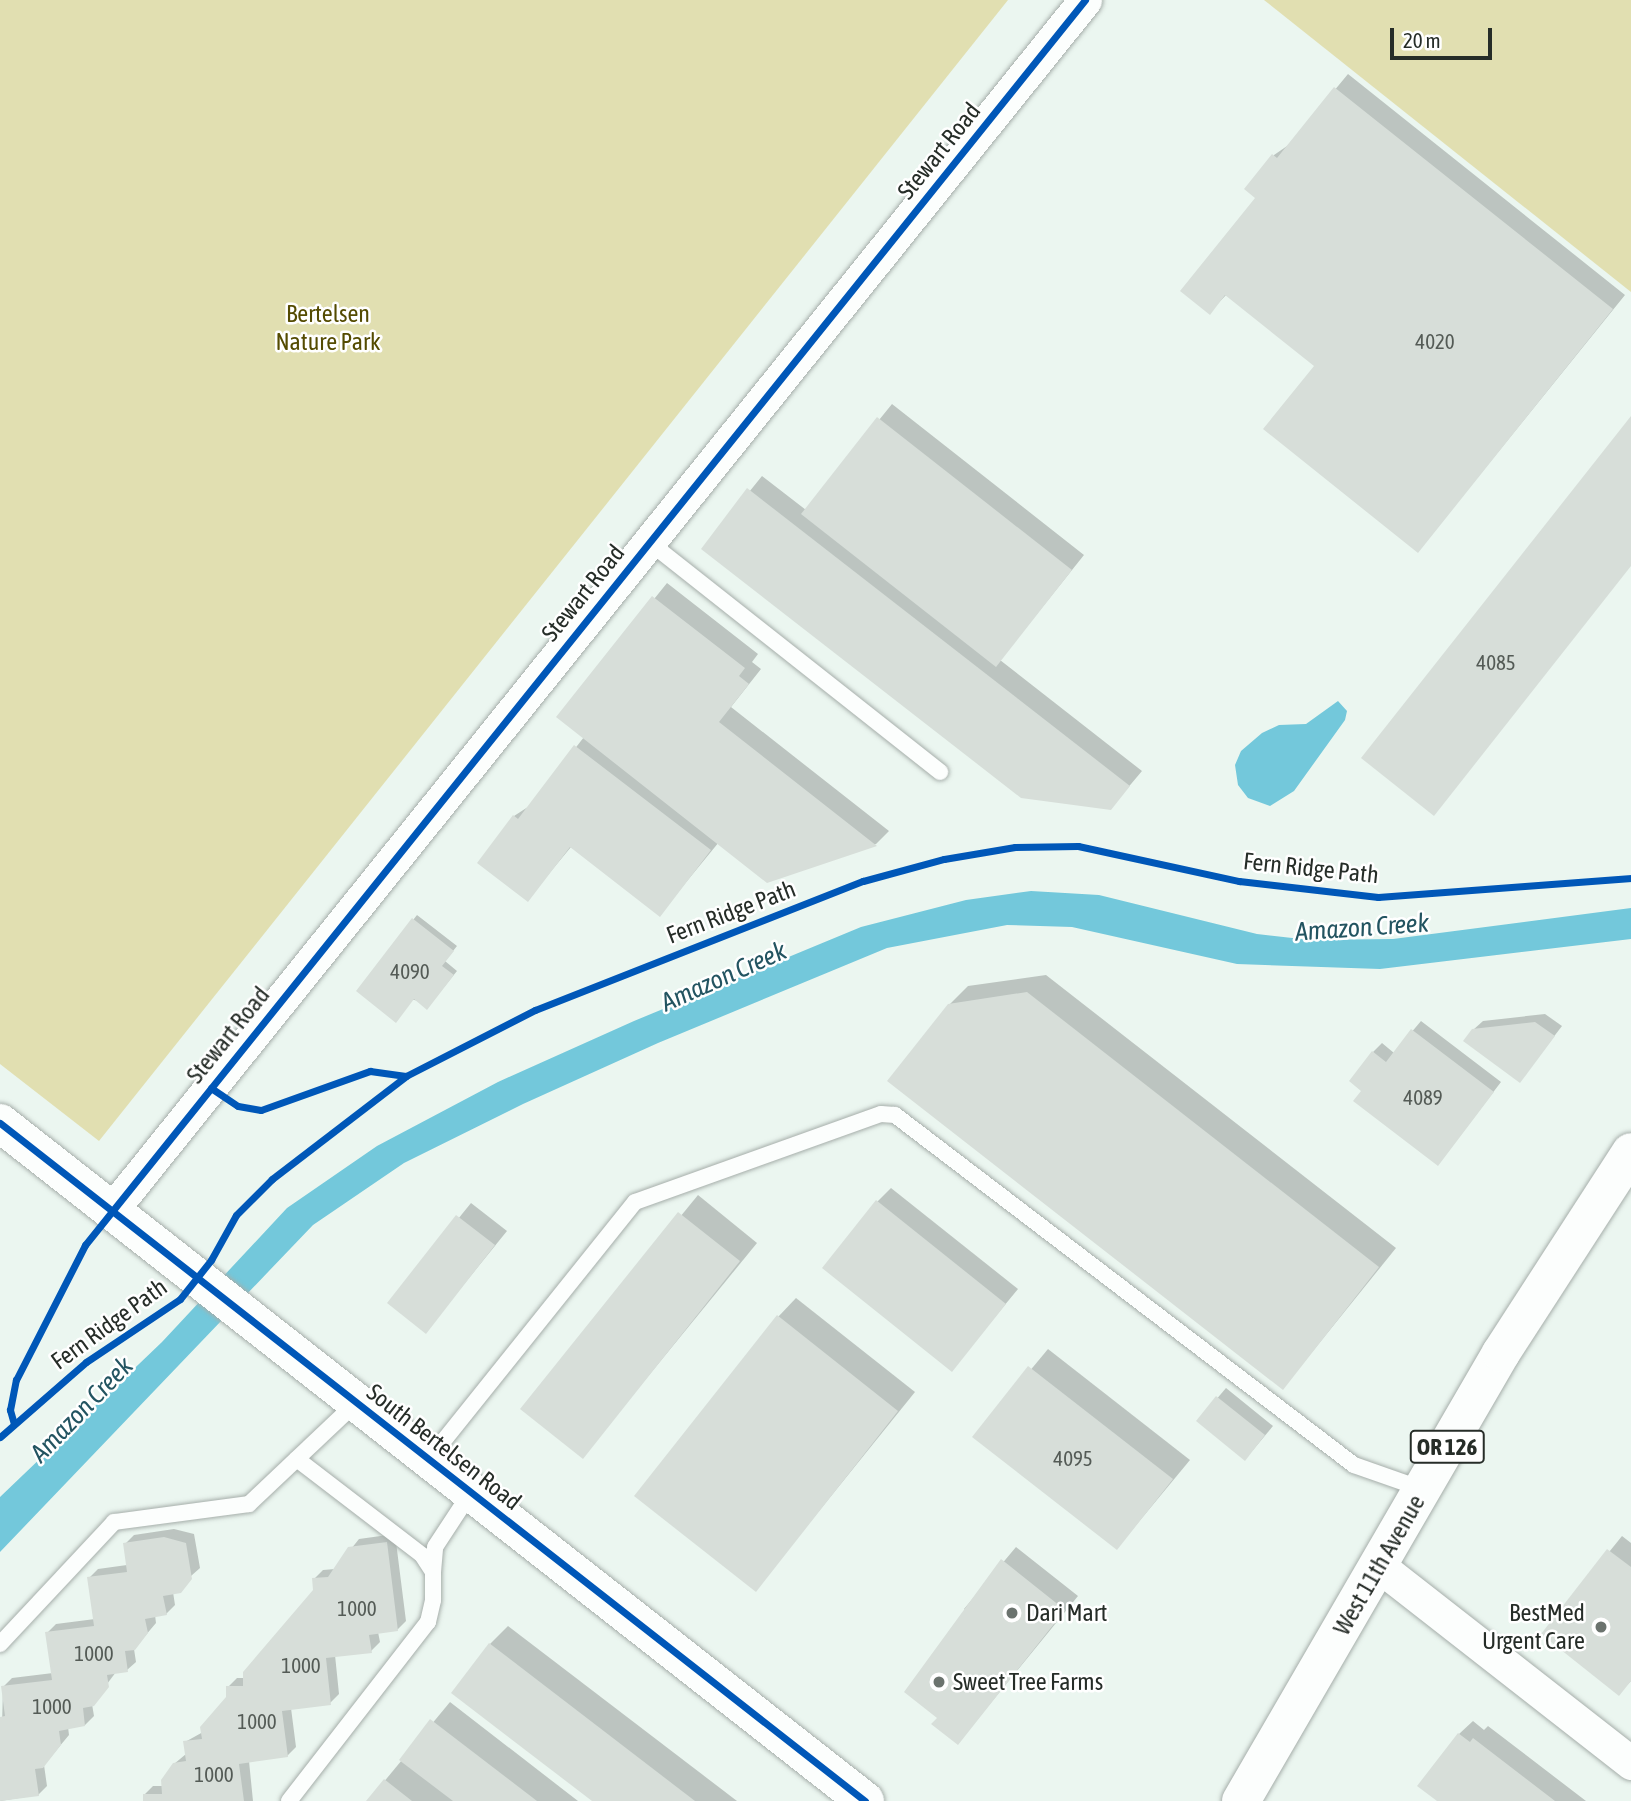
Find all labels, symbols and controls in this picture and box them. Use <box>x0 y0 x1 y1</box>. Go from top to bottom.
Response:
scale bar <box>1393 14 1494 58</box>
text: 20 m <box>1403 28 1441 52</box>
street label: Stewart Road <box>891 97 987 205</box>
park label: Bertelsen Nature Park <box>275 300 381 356</box>
house number: 4020 <box>1415 328 1455 354</box>
street label: Stewart Road <box>535 539 631 647</box>
house number: 4085 <box>1476 649 1516 675</box>
street label: Fern Ridge Path <box>1242 847 1380 889</box>
street label: Fern Ridge Path <box>662 874 800 950</box>
water label: Amazon Creek <box>1294 908 1430 948</box>
water label: Amazon Creek <box>656 935 792 1019</box>
house number: 4090 <box>390 958 430 984</box>
street label: Stewart Road <box>180 981 276 1089</box>
house number: 4089 <box>1403 1084 1443 1110</box>
street label: Fern Ridge Path <box>46 1272 172 1376</box>
water label: Amazon Creek <box>24 1351 140 1469</box>
street label: South Bertelsen Road <box>361 1378 527 1516</box>
road number: OR 126 <box>1408 1428 1486 1466</box>
house number: 4095 <box>1053 1445 1093 1471</box>
street label: West 11th Avenue <box>1327 1490 1431 1640</box>
house number: 1000 <box>337 1595 377 1621</box>
place label: Dari Mart <box>1026 1599 1107 1627</box>
place label: BestMed Urgent Care <box>1482 1599 1585 1655</box>
marker: Dari Mart <box>1004 1605 1020 1621</box>
marker: BestMed Urgent Care <box>1591 1617 1611 1637</box>
house number: 1000 <box>74 1640 114 1666</box>
house number: 1000 <box>281 1652 321 1678</box>
place label: Sweet Tree Farms <box>953 1668 1103 1696</box>
marker: Sweet Tree Farms <box>931 1674 947 1690</box>
house number: 1000 <box>32 1693 72 1719</box>
house number: 1000 <box>237 1708 277 1734</box>
house number: 1000 <box>194 1761 234 1787</box>

